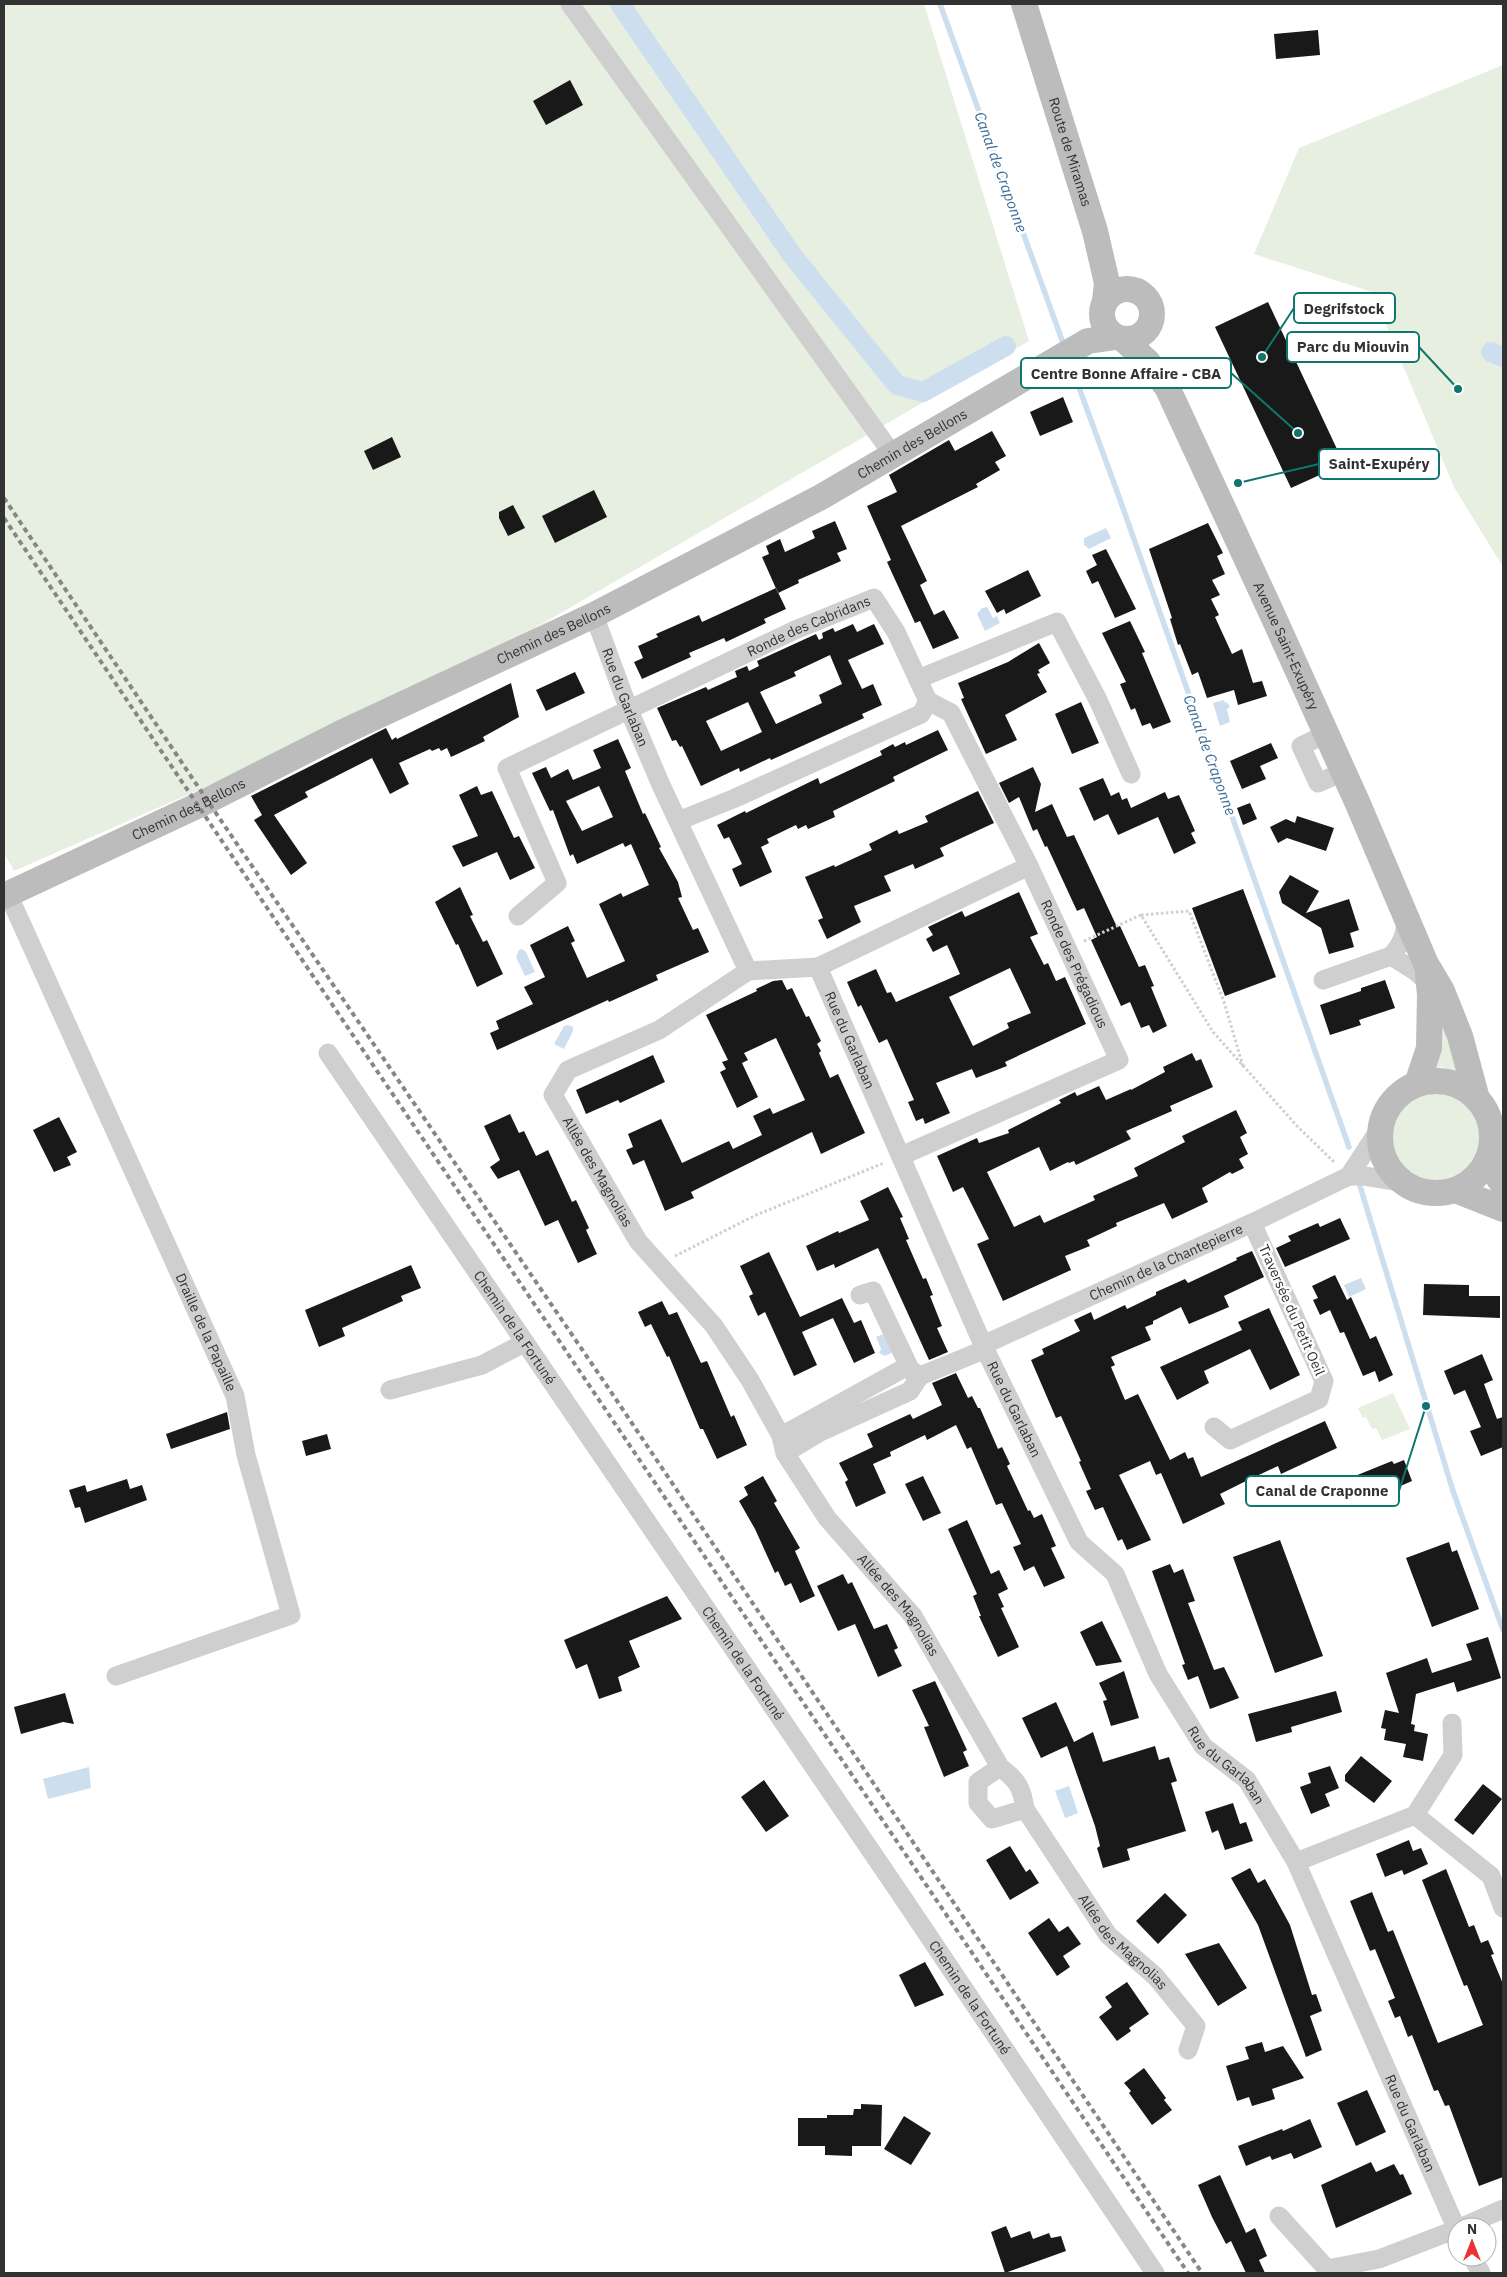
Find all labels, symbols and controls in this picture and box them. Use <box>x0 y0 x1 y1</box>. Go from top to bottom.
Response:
street label: Route de Miramas <box>1045 95 1096 209</box>
water label: Canal de Craponne <box>970 109 1032 235</box>
callout: Degrifstock <box>1294 293 1395 323</box>
text: Degrifstock <box>1304 299 1385 318</box>
callout: Parc du Miouvin <box>1287 332 1419 362</box>
text: Parc du Miouvin <box>1297 337 1409 356</box>
callout: Centre Bonne Affaire - CBA <box>1021 358 1231 388</box>
text: Centre Bonne Affaire - CBA <box>1031 364 1221 383</box>
street label: Chemin des Bellons <box>854 405 971 483</box>
callout: Saint-Exupéry <box>1319 449 1439 479</box>
text: Saint-Exupéry <box>1329 454 1429 473</box>
street label: Avenue Saint-Exupéry <box>1249 579 1323 713</box>
street label: Ronde des Cabridans <box>744 591 873 661</box>
street label: Chemin des Bellons <box>493 599 614 668</box>
street label: Rue du Garlaban <box>598 645 653 749</box>
water label: Canal de Craponne <box>1179 692 1241 818</box>
street label: Chemin des Bellons <box>129 774 249 844</box>
street label: Ronde des Prégadious <box>1037 897 1112 1031</box>
street label: Rue du Garlaban <box>821 989 879 1092</box>
street label: Allée des Magnolias <box>558 1113 637 1230</box>
street label: Chemin de la Chantepierre <box>1086 1219 1246 1305</box>
street label: Traversée du Petit Oeil <box>1255 1242 1329 1379</box>
street label: Chemin de la Fortuné <box>470 1267 560 1388</box>
street label: Draille de la Papaille <box>172 1270 241 1395</box>
street label: Rue du Garlaban <box>983 1358 1045 1460</box>
callout: Canal de Craponne <box>1246 1476 1399 1506</box>
text: Canal de Craponne <box>1256 1481 1389 1500</box>
street label: Allée des Magnolias <box>854 1550 943 1660</box>
street label: Chemin de la Fortuné <box>698 1603 789 1724</box>
street label: Rue du Garlaban <box>1184 1723 1269 1808</box>
street label: Allée des Magnolias <box>1074 1891 1172 1993</box>
street label: Chemin de la Fortuné <box>925 1937 1015 2058</box>
street label: Rue du Garlaban <box>1381 2072 1439 2175</box>
north arrow <box>1447 2217 1497 2267</box>
text: N <box>1467 2220 1477 2238</box>

